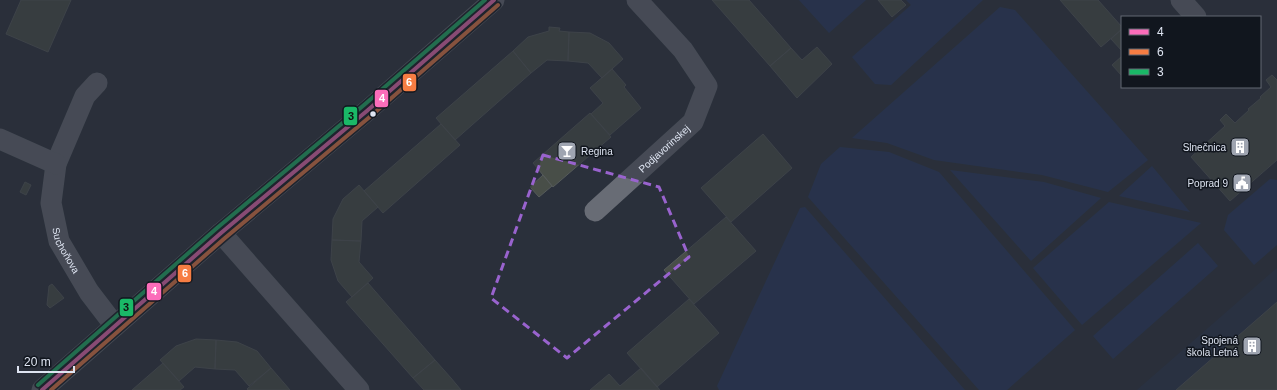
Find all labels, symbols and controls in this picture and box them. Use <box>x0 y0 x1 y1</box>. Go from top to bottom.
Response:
legend <box>1121 16 1261 88</box>
text: 4 <box>1157 25 1164 39</box>
text: 6 <box>1157 45 1164 59</box>
text: 3 <box>1157 65 1164 79</box>
line badge: 6 <box>402 73 417 92</box>
text: 6 <box>406 76 412 88</box>
line badge: 4 <box>374 89 389 108</box>
text: 4 <box>379 92 386 104</box>
line badge: 3 <box>343 106 358 126</box>
unlabelled marker <box>368 109 378 119</box>
text: 3 <box>348 110 354 122</box>
street label: Podjavorinskej <box>636 123 692 174</box>
building icon: Slnečnica <box>1229 136 1251 158</box>
bar icon: Regina <box>556 140 578 162</box>
place label: Slnečnica <box>1183 142 1226 153</box>
place label: Regina <box>581 146 613 157</box>
public building icon: Poprad 9 <box>1231 172 1253 194</box>
place label: Poprad 9 <box>1187 178 1228 189</box>
street label: Suchoňova <box>51 226 82 275</box>
line badge: 6 <box>177 264 192 283</box>
text: 6 <box>182 267 188 279</box>
line badge: 4 <box>146 282 162 301</box>
text: 4 <box>151 285 158 297</box>
line badge: 3 <box>119 298 134 317</box>
text: 3 <box>123 301 129 313</box>
place label: Spojená škola Letná <box>1187 335 1238 358</box>
building icon: Spojená škola Letná <box>1241 335 1263 357</box>
scale bar <box>18 348 74 374</box>
text: 20 m <box>24 355 51 369</box>

